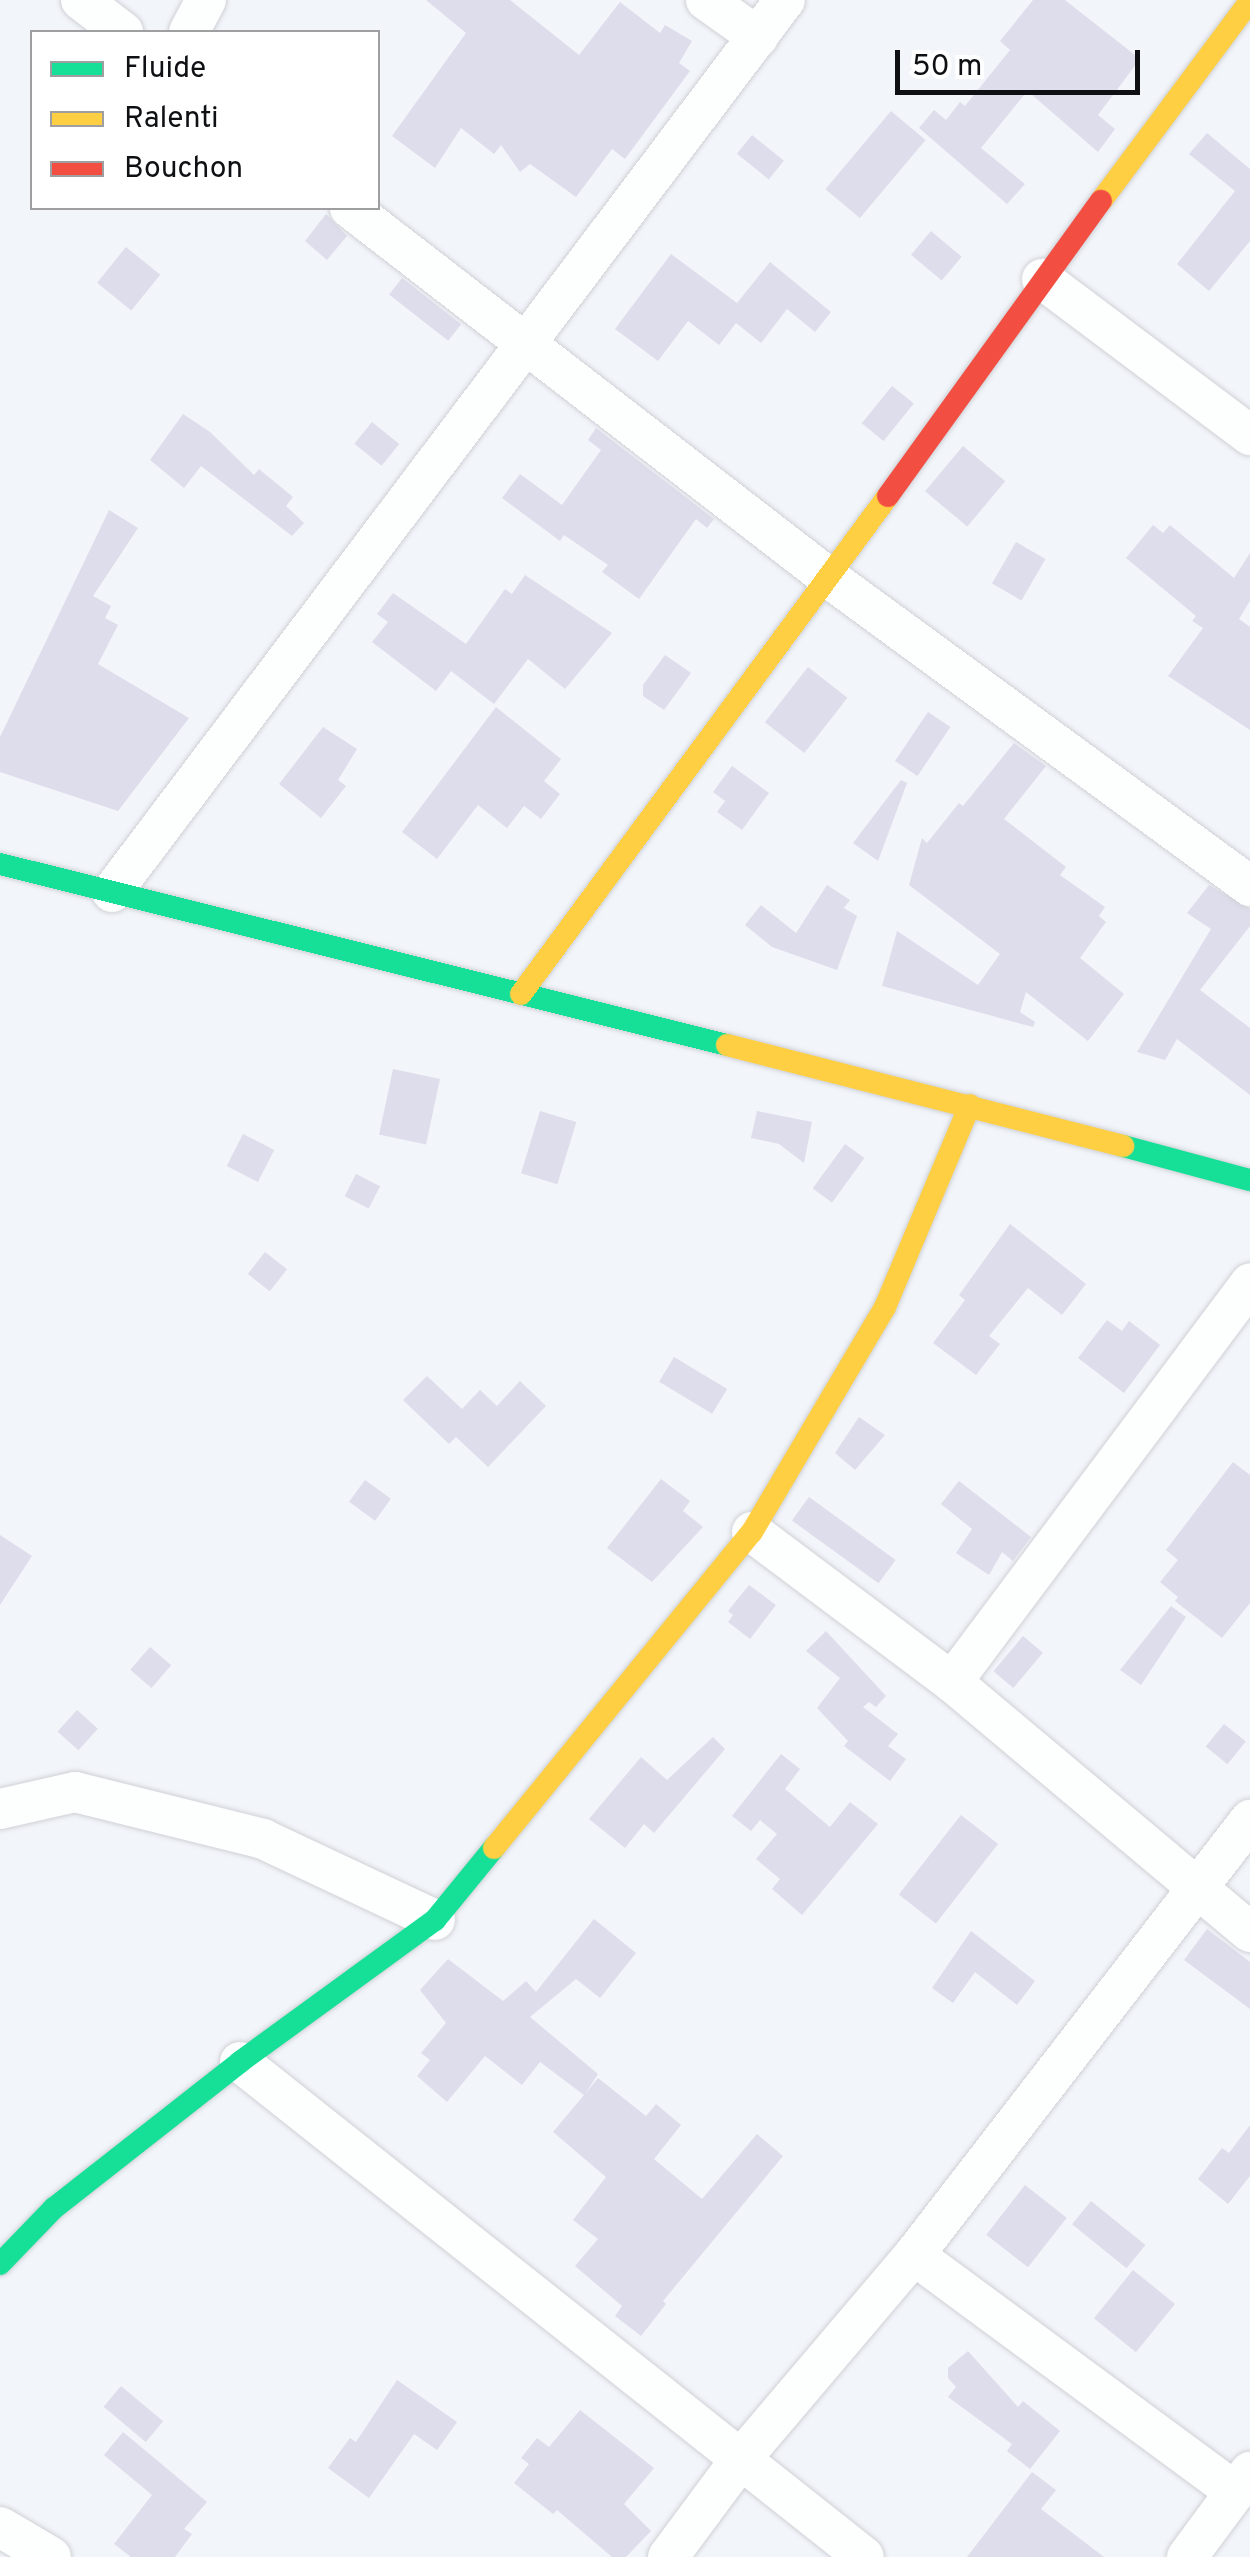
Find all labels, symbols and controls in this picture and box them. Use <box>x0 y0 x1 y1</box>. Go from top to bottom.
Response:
legend <box>30 30 380 210</box>
scale bar <box>900 30 1145 92</box>
text: 50 m <box>912 49 982 86</box>
text: Fluide <box>124 51 206 88</box>
text: Ralenti <box>124 101 219 138</box>
text: Bouchon <box>124 151 243 188</box>

